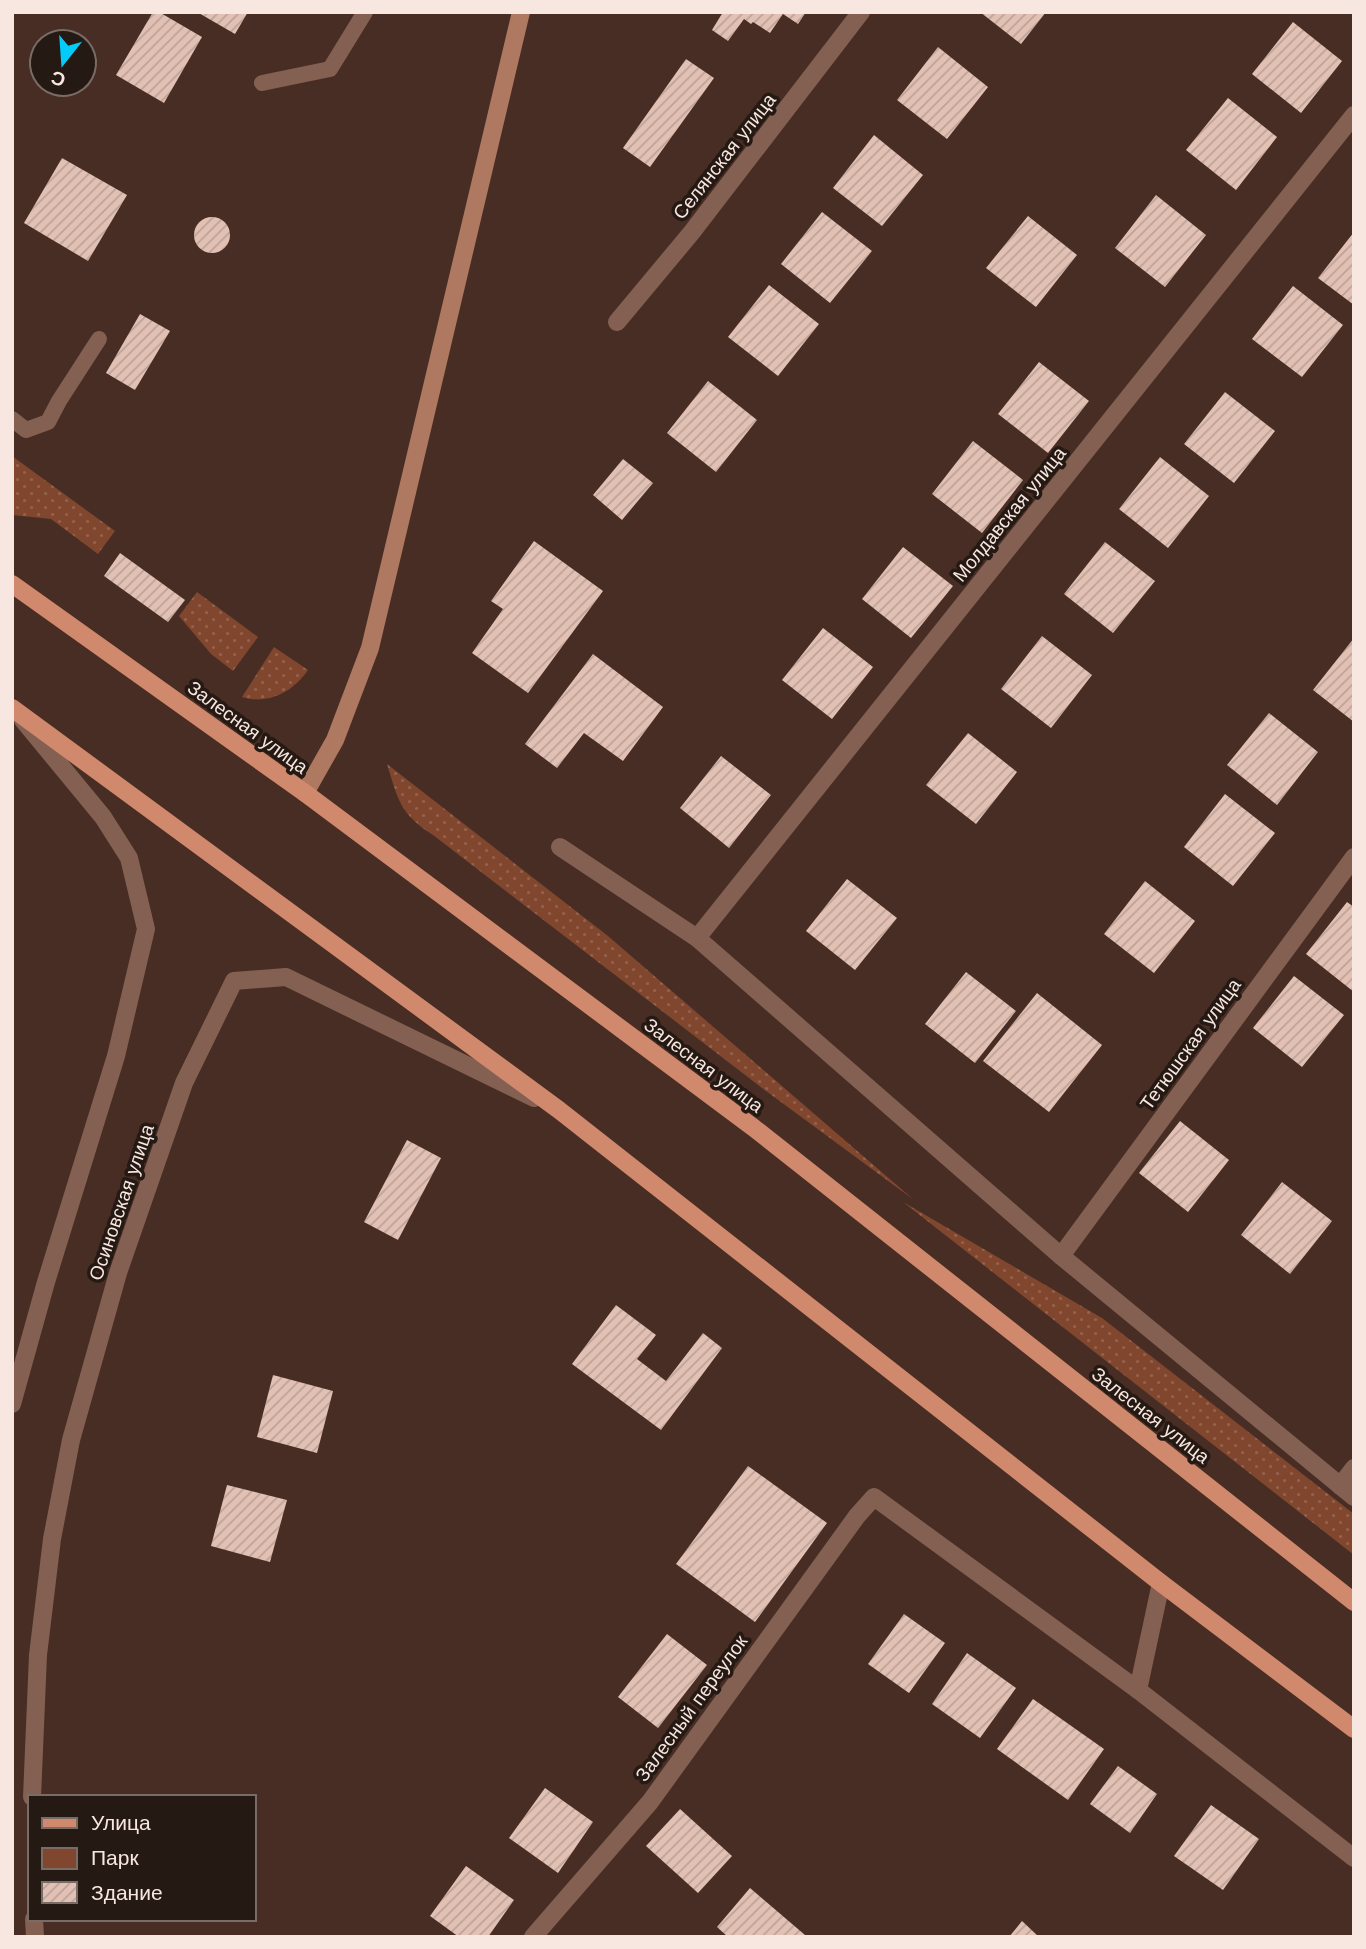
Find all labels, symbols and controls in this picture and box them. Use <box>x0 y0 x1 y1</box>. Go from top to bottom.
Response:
north arrow <box>28 28 98 98</box>
text: С <box>48 66 68 92</box>
street label: Селянская улица <box>668 88 781 224</box>
street label: Молдавская улица <box>948 442 1071 586</box>
street label: Залесная улица <box>183 676 313 779</box>
street label: Тетюшская улица <box>1135 974 1246 1114</box>
street label: Залесная улица <box>640 1013 768 1118</box>
street label: Осиновская улица <box>84 1121 159 1283</box>
street label: Залесная улица <box>1087 1362 1215 1469</box>
street label: Залесный переулок <box>631 1630 753 1786</box>
legend <box>28 1795 256 1921</box>
text: Улица <box>91 1810 151 1835</box>
text: Парк <box>91 1845 139 1870</box>
text: Здание <box>91 1880 163 1905</box>

